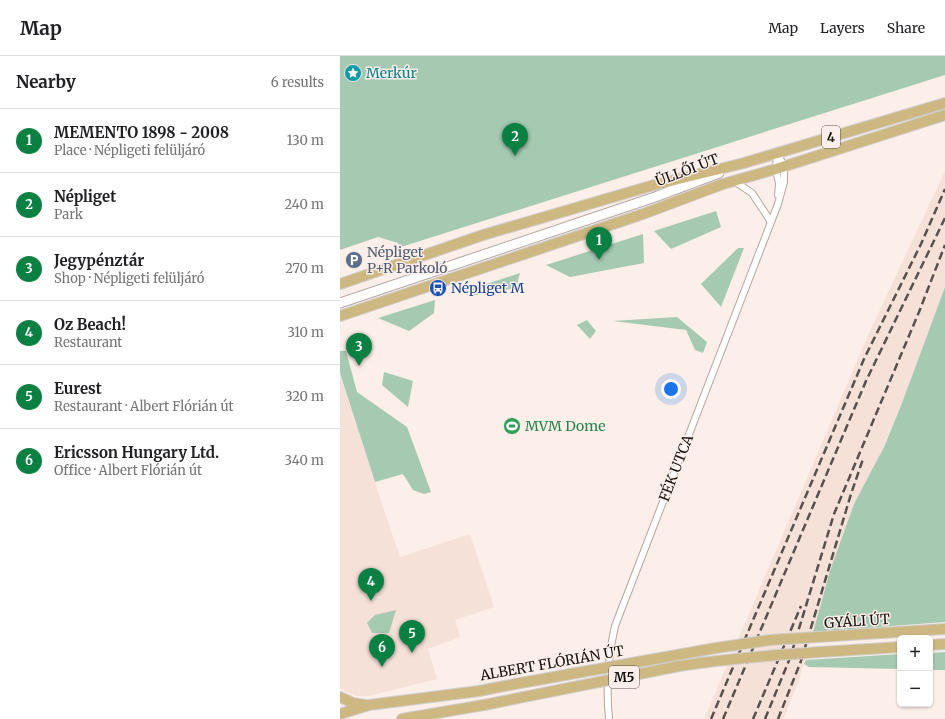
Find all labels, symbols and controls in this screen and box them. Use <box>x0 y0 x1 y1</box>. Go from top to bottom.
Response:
text: Map <box>20 16 62 40</box>
text: Map <box>768 19 798 37</box>
text: Layers <box>820 19 865 37</box>
text: Share <box>887 19 925 37</box>
place icon: Merkúr <box>343 63 363 83</box>
place label: Merkúr <box>366 64 417 82</box>
text: Nearby <box>16 71 76 93</box>
text: 6 results <box>271 74 324 91</box>
text: MEMENTO 1898 - 2008 <box>54 123 229 142</box>
pin: 2 <box>502 123 528 156</box>
road number: 4 <box>822 126 840 148</box>
text: 1 <box>26 132 32 149</box>
text: 130 m <box>287 132 324 149</box>
text: Place · Népligeti felüljáró <box>54 142 205 159</box>
street label: ÜLLŐI ÚT <box>653 150 721 190</box>
text: Népliget <box>54 187 116 206</box>
text: 2 <box>25 196 33 213</box>
text: 240 m <box>284 196 324 213</box>
text: Park <box>54 206 83 223</box>
pin: 1 <box>586 227 612 260</box>
place label: Népliget P+R Parkoló <box>367 243 448 277</box>
parking icon: Népliget P+R Parkoló <box>344 250 364 270</box>
text: Jegypénztár <box>54 251 144 270</box>
text: 3 <box>25 260 33 277</box>
text: 270 m <box>285 260 324 277</box>
text: Shop · Népligeti felüljáró <box>54 270 204 287</box>
bus stop icon: Népliget M <box>428 278 448 298</box>
place label: Népliget M <box>451 279 525 297</box>
text: Oz Beach! <box>54 315 126 334</box>
text: 4 <box>25 324 33 341</box>
text: 310 m <box>287 324 324 341</box>
pin: 3 <box>346 333 372 366</box>
text: Restaurant <box>54 334 122 351</box>
text: Eurest <box>54 379 102 398</box>
your location <box>661 379 681 399</box>
text: 5 <box>25 388 33 405</box>
text: 320 m <box>285 388 324 405</box>
text: Restaurant · Albert Flórián út <box>54 398 234 415</box>
sports icon: MVM Dome <box>502 416 522 436</box>
place label: MVM Dome <box>525 417 605 435</box>
street label: FÉK UTCA <box>655 432 697 504</box>
text: Ericsson Hungary Ltd. <box>54 443 219 462</box>
text: 6 <box>25 452 33 469</box>
text: 340 m <box>285 452 324 469</box>
text: Office · Albert Flórián út <box>54 462 202 479</box>
pin: 4 <box>358 568 384 601</box>
street label: GYÁLI ÚT <box>824 610 891 632</box>
pin: 5 <box>399 620 425 653</box>
pin: 6 <box>369 634 395 667</box>
map controls <box>897 635 933 707</box>
button: + <box>897 635 933 671</box>
street label: ALBERT FLÓRIÁN ÚT <box>478 641 626 685</box>
road number: M5 <box>609 666 639 688</box>
button: − <box>897 671 933 707</box>

